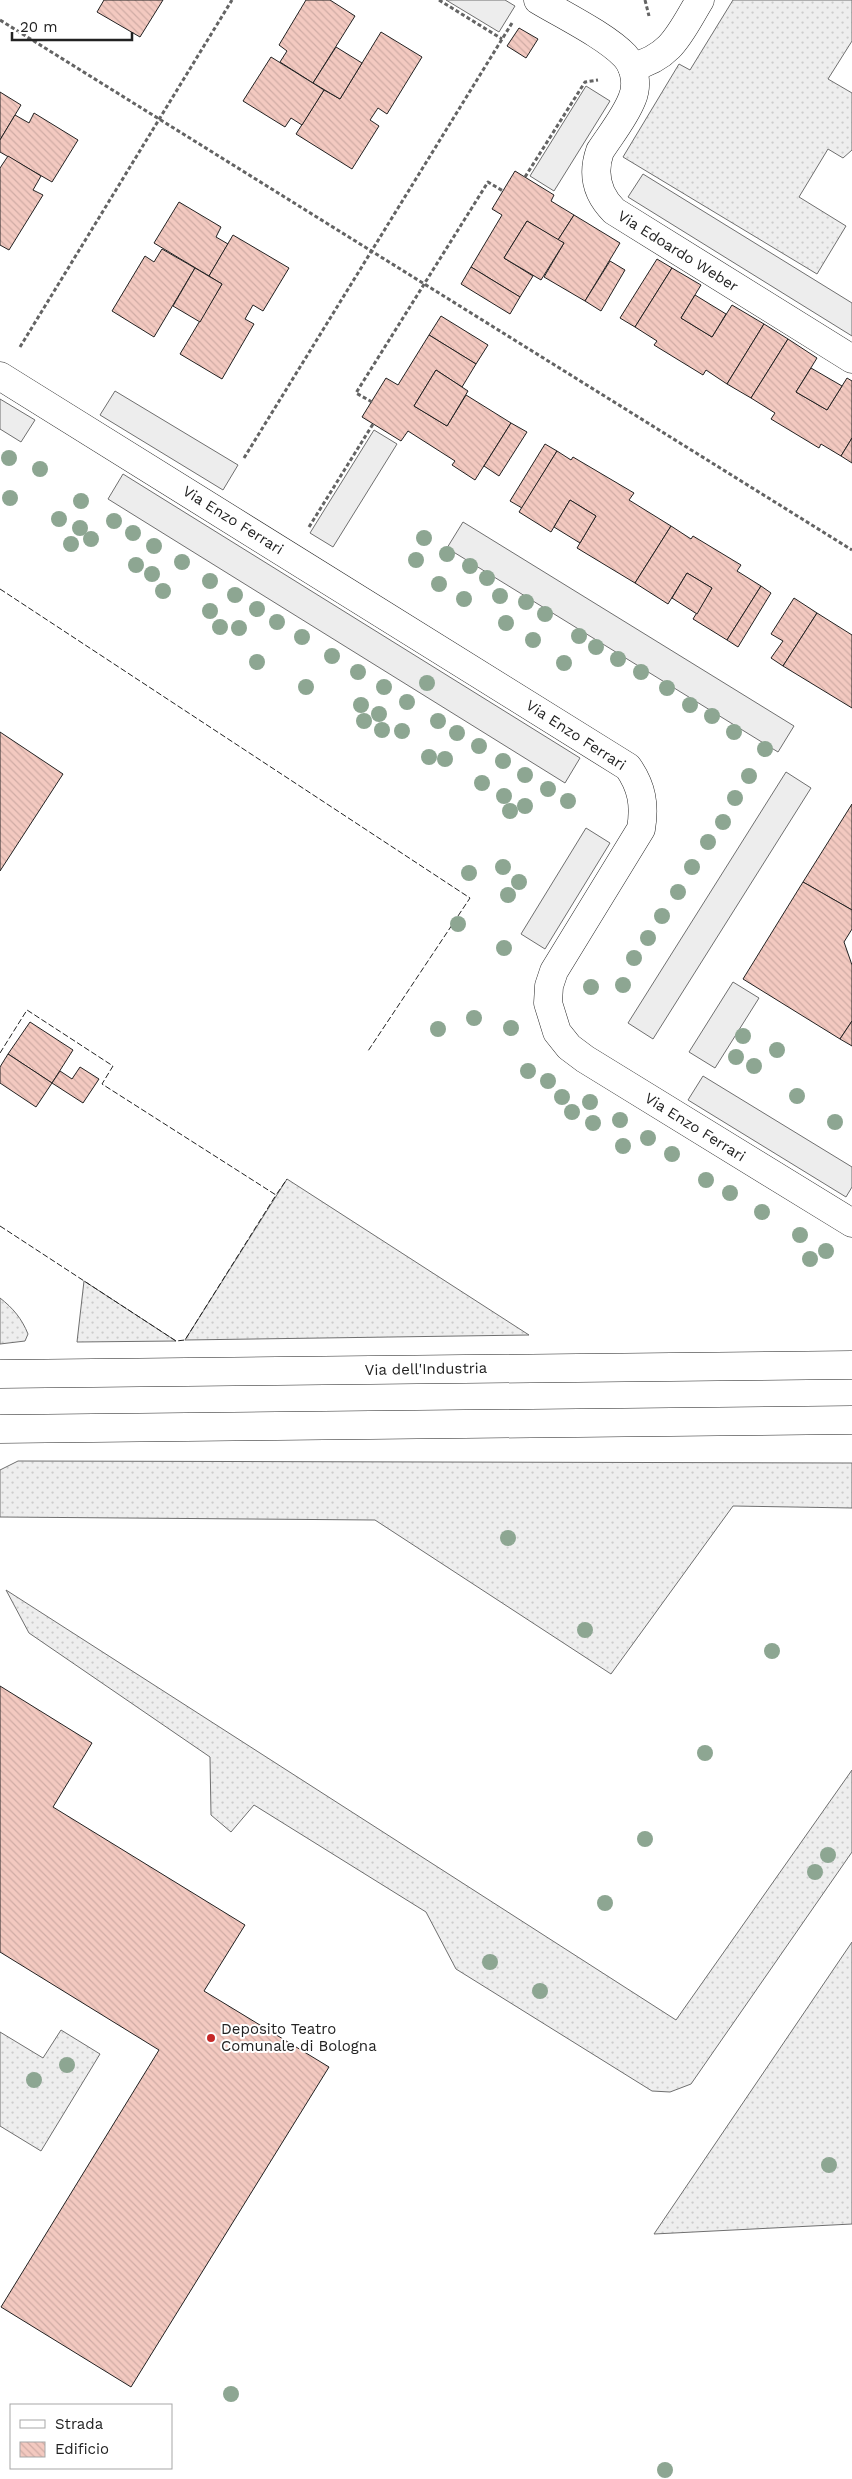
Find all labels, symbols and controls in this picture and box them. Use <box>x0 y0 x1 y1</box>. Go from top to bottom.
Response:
scale bar <box>12 10 132 42</box>
text: 20 m <box>20 18 58 36</box>
street label: Via Edoardo Weber <box>614 207 742 295</box>
street label: Via Enzo Ferrari <box>179 482 287 558</box>
street label: Via Enzo Ferrari <box>523 696 629 774</box>
street label: Via Enzo Ferrari <box>641 1089 749 1165</box>
street label: Via dell'Industria <box>365 1359 488 1379</box>
place label: Deposito Teatro Comunale di Bologna <box>221 2020 377 2055</box>
marker: Deposito Teatro Comunale di Bologna <box>205 2032 217 2044</box>
legend <box>10 2404 172 2469</box>
text: Strada <box>55 2415 104 2433</box>
text: Edificio <box>55 2440 109 2458</box>

